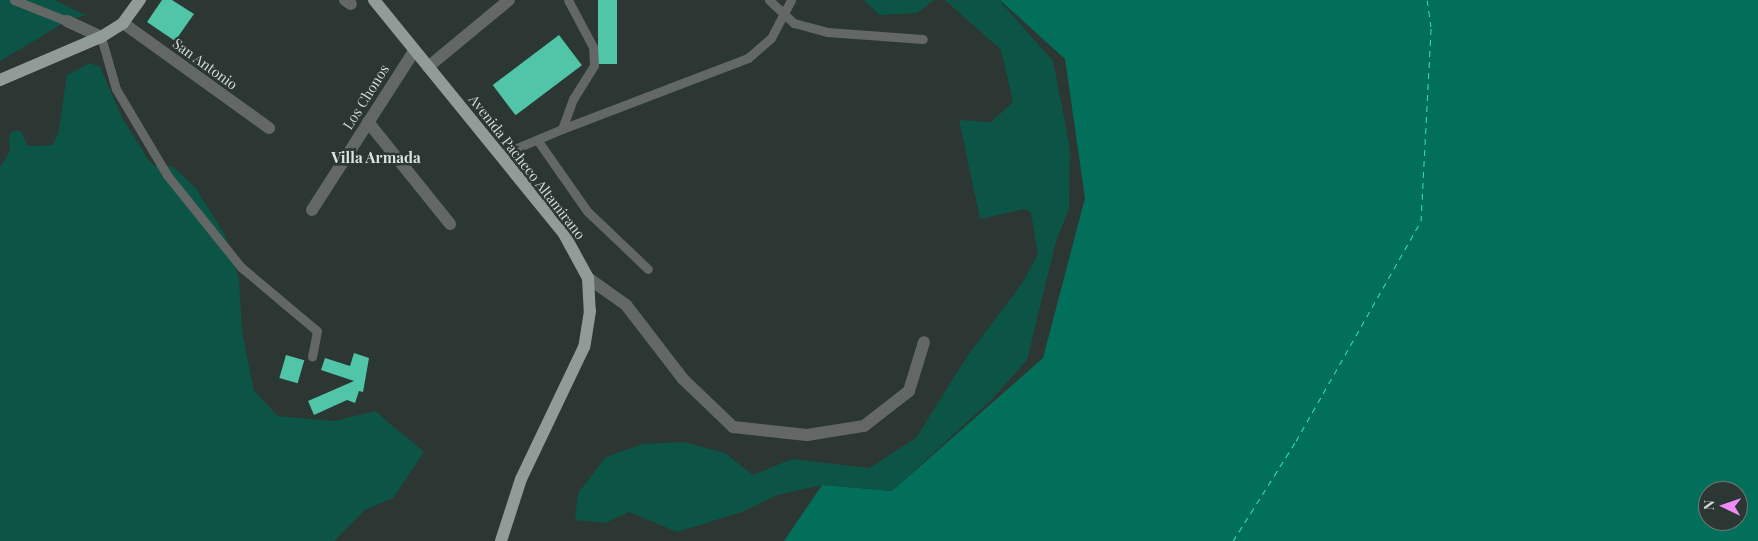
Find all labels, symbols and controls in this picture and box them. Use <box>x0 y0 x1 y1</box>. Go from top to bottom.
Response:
street label: San Antonio <box>169 35 241 93</box>
street label: Los Chonos <box>339 61 393 133</box>
street label: Avenida Pacheco Altamirano <box>465 91 589 243</box>
district label: Villa Armada <box>331 149 421 167</box>
north arrow <box>1698 481 1748 531</box>
text: N <box>1699 500 1718 511</box>

